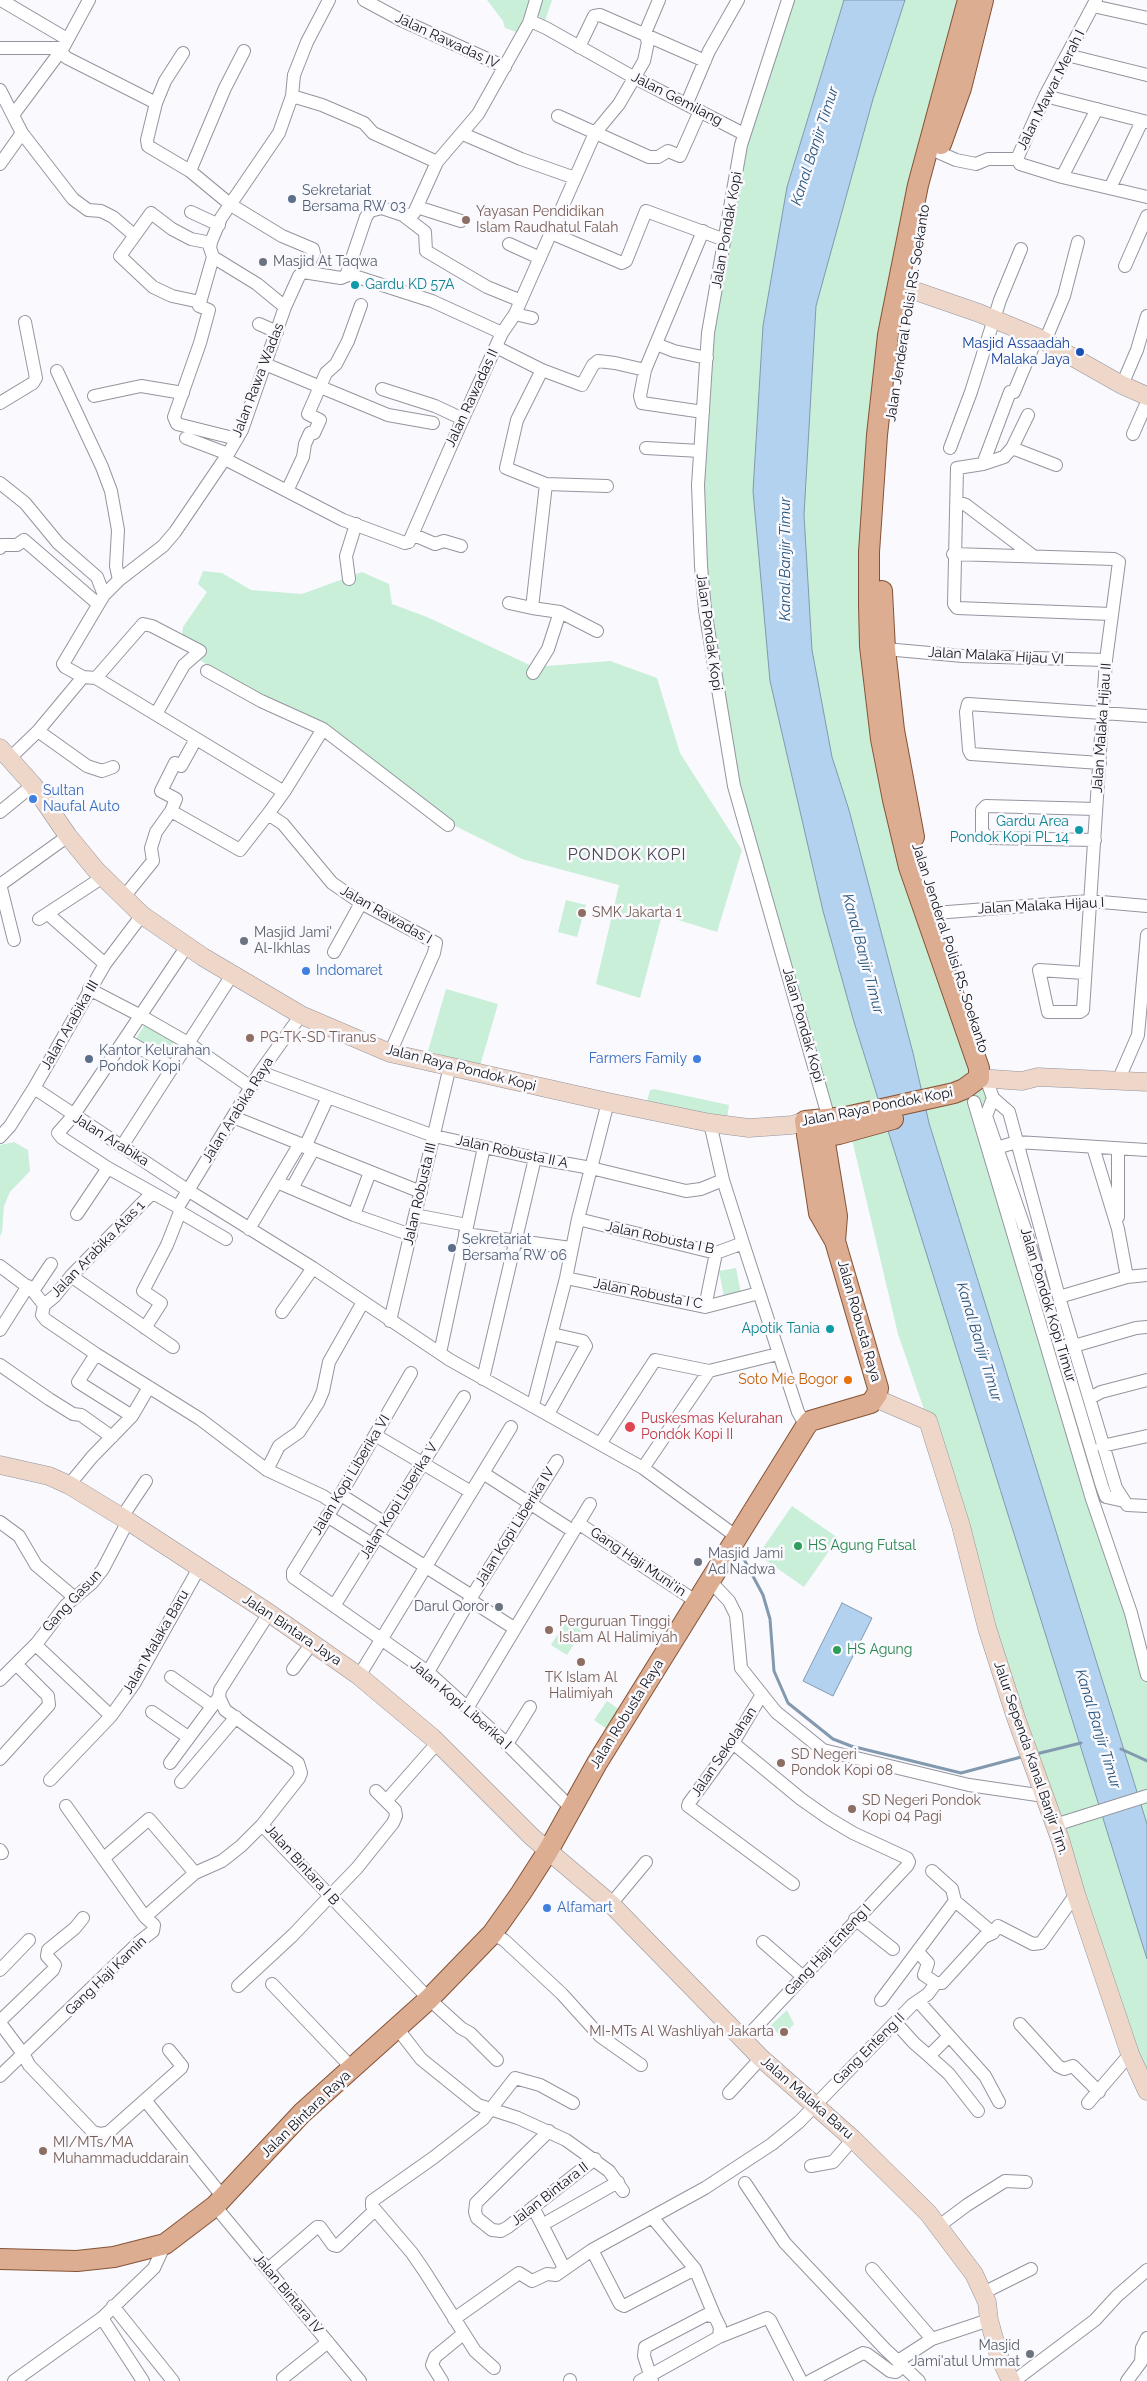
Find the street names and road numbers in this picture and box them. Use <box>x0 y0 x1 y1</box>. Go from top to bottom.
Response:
street label: Jalan Rawadas IV <box>393 10 501 72</box>
street label: Jalan Mawar Merah I <box>1013 27 1089 153</box>
street label: Jalan Gemilang <box>629 69 725 129</box>
street label: Jalan Pondak Kopi <box>708 170 746 290</box>
street label: Jalan Jenderal Polisi RS. Soekanto <box>883 203 933 423</box>
street label: Jalan Rawa Wadas <box>228 321 288 439</box>
street label: Jalan Rawadas II <box>442 346 502 450</box>
street label: Jalan Pondak Kopi <box>692 572 726 692</box>
street label: Jalan Malaka Hijau VI <box>927 644 1065 668</box>
street label: Jalan Malaka Hijau II <box>1089 662 1115 794</box>
street label: Jalan Jenderal Polisi RS. Soekanto <box>908 841 992 1055</box>
street label: Jalan Rawadas I <box>337 882 435 948</box>
street label: Jalan Malaka Hijau I <box>977 894 1105 918</box>
street label: Jalan Pondak Kopi <box>779 966 827 1084</box>
street label: Jalan Arabika III <box>38 977 102 1073</box>
street label: Jalan Raya Pondok Kopi <box>384 1041 538 1095</box>
street label: Jalan Arabika Raya <box>199 1054 277 1166</box>
street label: Jalan Raya Pondok Kopi <box>800 1084 954 1130</box>
street label: Jalan Arabika <box>70 1110 152 1170</box>
street label: Jalan Robusta II A <box>454 1132 570 1172</box>
street label: Jalan Robusta III <box>400 1141 440 1247</box>
street label: Jalan Arabika Atas 1 <box>48 1197 148 1301</box>
street label: Jalan Robusta I B <box>604 1218 716 1258</box>
street label: Jalan Pondok Kopi Timur <box>1017 1226 1079 1384</box>
street label: Jalan Robusta Raya <box>834 1258 884 1384</box>
street label: Jalan Robusta I C <box>592 1275 704 1313</box>
street label: Jalan Kopi Liberika VI <box>308 1412 394 1538</box>
street label: Jalan Kopi Liberika V <box>356 1440 442 1562</box>
street label: Jalan Kopi Liberika IV <box>472 1464 558 1590</box>
street label: Gang Haji Muni'in <box>587 1524 689 1600</box>
street label: Gang Gasun <box>39 1566 105 1636</box>
street label: Jalan Malaka Baru <box>119 1587 193 1697</box>
street label: Jalan Bintara Jaya <box>239 1591 345 1669</box>
street label: Jalan Robusta Raya <box>587 1656 667 1772</box>
street label: Jalan Kopi Liberika I <box>407 1657 515 1753</box>
street label: Jalur Sependa Kanal Banjir Tim. <box>990 1659 1072 1857</box>
street label: Jalan Sekolahan <box>688 1704 760 1800</box>
street label: Jalan Bintara I B <box>261 1821 343 1909</box>
street label: Gang Haji Enteng I <box>781 1901 875 1999</box>
street label: Gang Haji Kamin <box>62 1933 150 2019</box>
street label: Gang Enteng II <box>830 2010 908 2088</box>
street label: Jalan Malaka Baru <box>757 2053 857 2143</box>
street label: Jalan Bintara Raya <box>258 2067 354 2161</box>
street label: Jalan Bintara II <box>508 2159 592 2229</box>
street label: Jalan Bintara IV <box>250 2251 326 2337</box>

